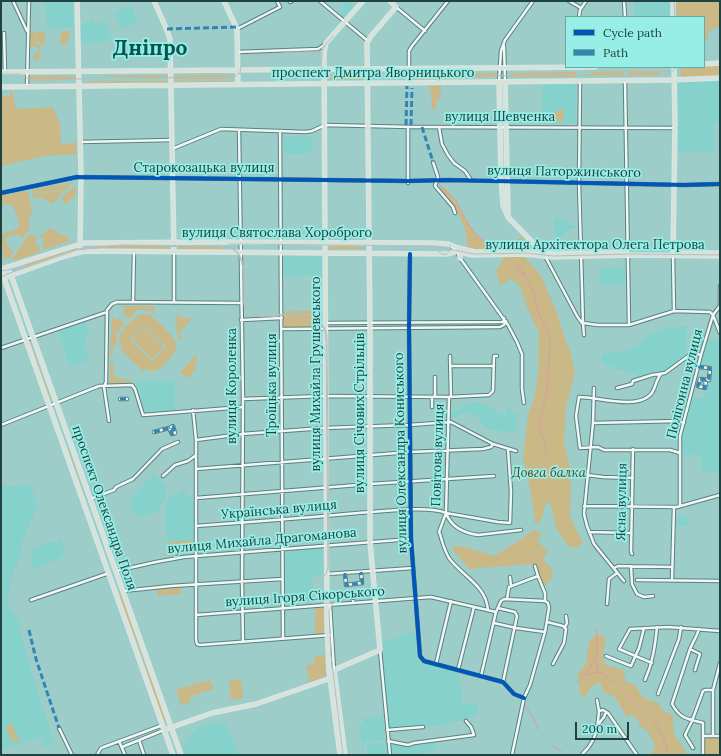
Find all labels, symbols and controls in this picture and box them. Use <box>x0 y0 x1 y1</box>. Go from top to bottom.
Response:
legend <box>565 16 705 68</box>
text: Cycle path <box>603 25 662 40</box>
district label: Дніпро <box>113 36 187 62</box>
text: Path <box>603 45 628 60</box>
street label: проспект Дмитра Яворницького <box>272 65 474 81</box>
street label: вулиця Шевченка <box>445 109 555 125</box>
street label: Старокозацька вулиця <box>134 160 274 176</box>
street label: вулиця Паторжинського <box>487 163 641 181</box>
street label: вулиця Святослава Хороброго <box>182 225 372 241</box>
street label: вулиця Архітектора Олега Петрова <box>485 237 705 253</box>
street label: вулиця Михайла Грушевського <box>308 276 324 472</box>
street label: Полігонна вулиця <box>664 327 706 441</box>
street label: вулиця Короленка <box>224 328 240 444</box>
street label: Троїцька вулиця <box>264 333 280 437</box>
street label: вулиця Січових Стрільців <box>352 333 368 493</box>
street label: вулиця Олександра Кониського <box>391 352 411 554</box>
street label: Повітова вулиця <box>428 403 448 507</box>
street label: проспект Олександра Поля <box>68 424 140 592</box>
street label: Ясна вулиця <box>614 463 630 541</box>
park label: Довга балка <box>512 465 586 481</box>
street label: Українська вулиця <box>220 497 338 523</box>
street label: вулиця Михайла Драгоманова <box>167 525 357 557</box>
street label: вулиця Ігоря Сікорського <box>225 584 385 610</box>
scale bar <box>577 714 631 740</box>
text: 200 m <box>582 721 617 736</box>

